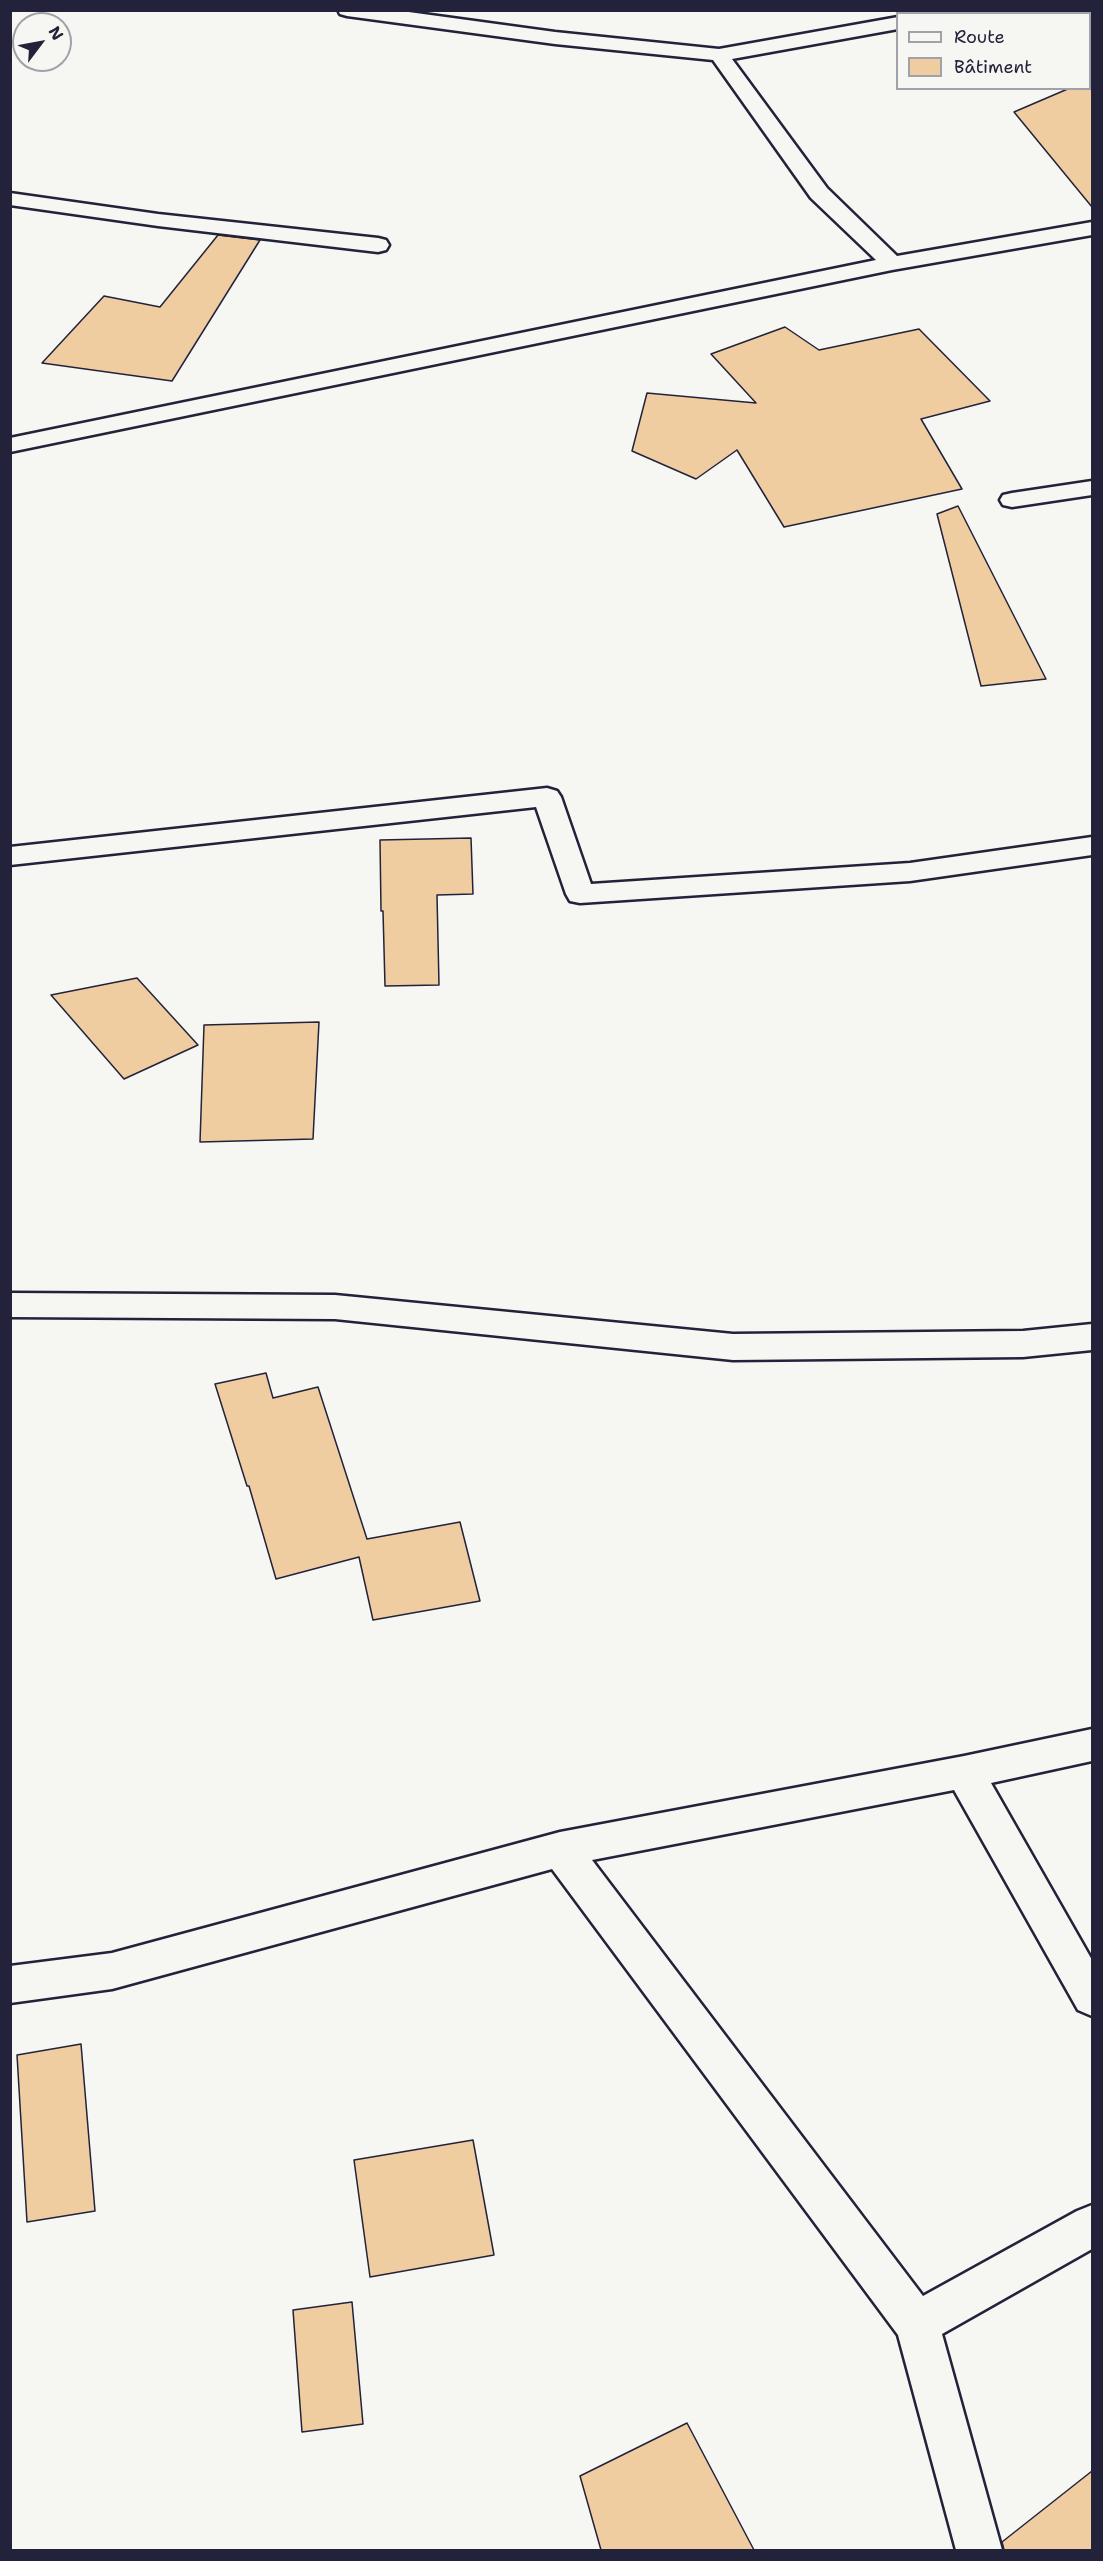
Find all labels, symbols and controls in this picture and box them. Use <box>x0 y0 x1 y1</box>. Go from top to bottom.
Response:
north arrow <box>12 12 72 72</box>
legend <box>896 12 1091 90</box>
text: N <box>44 22 68 44</box>
text: Route <box>954 25 1005 49</box>
text: Bâtiment <box>954 55 1032 79</box>

